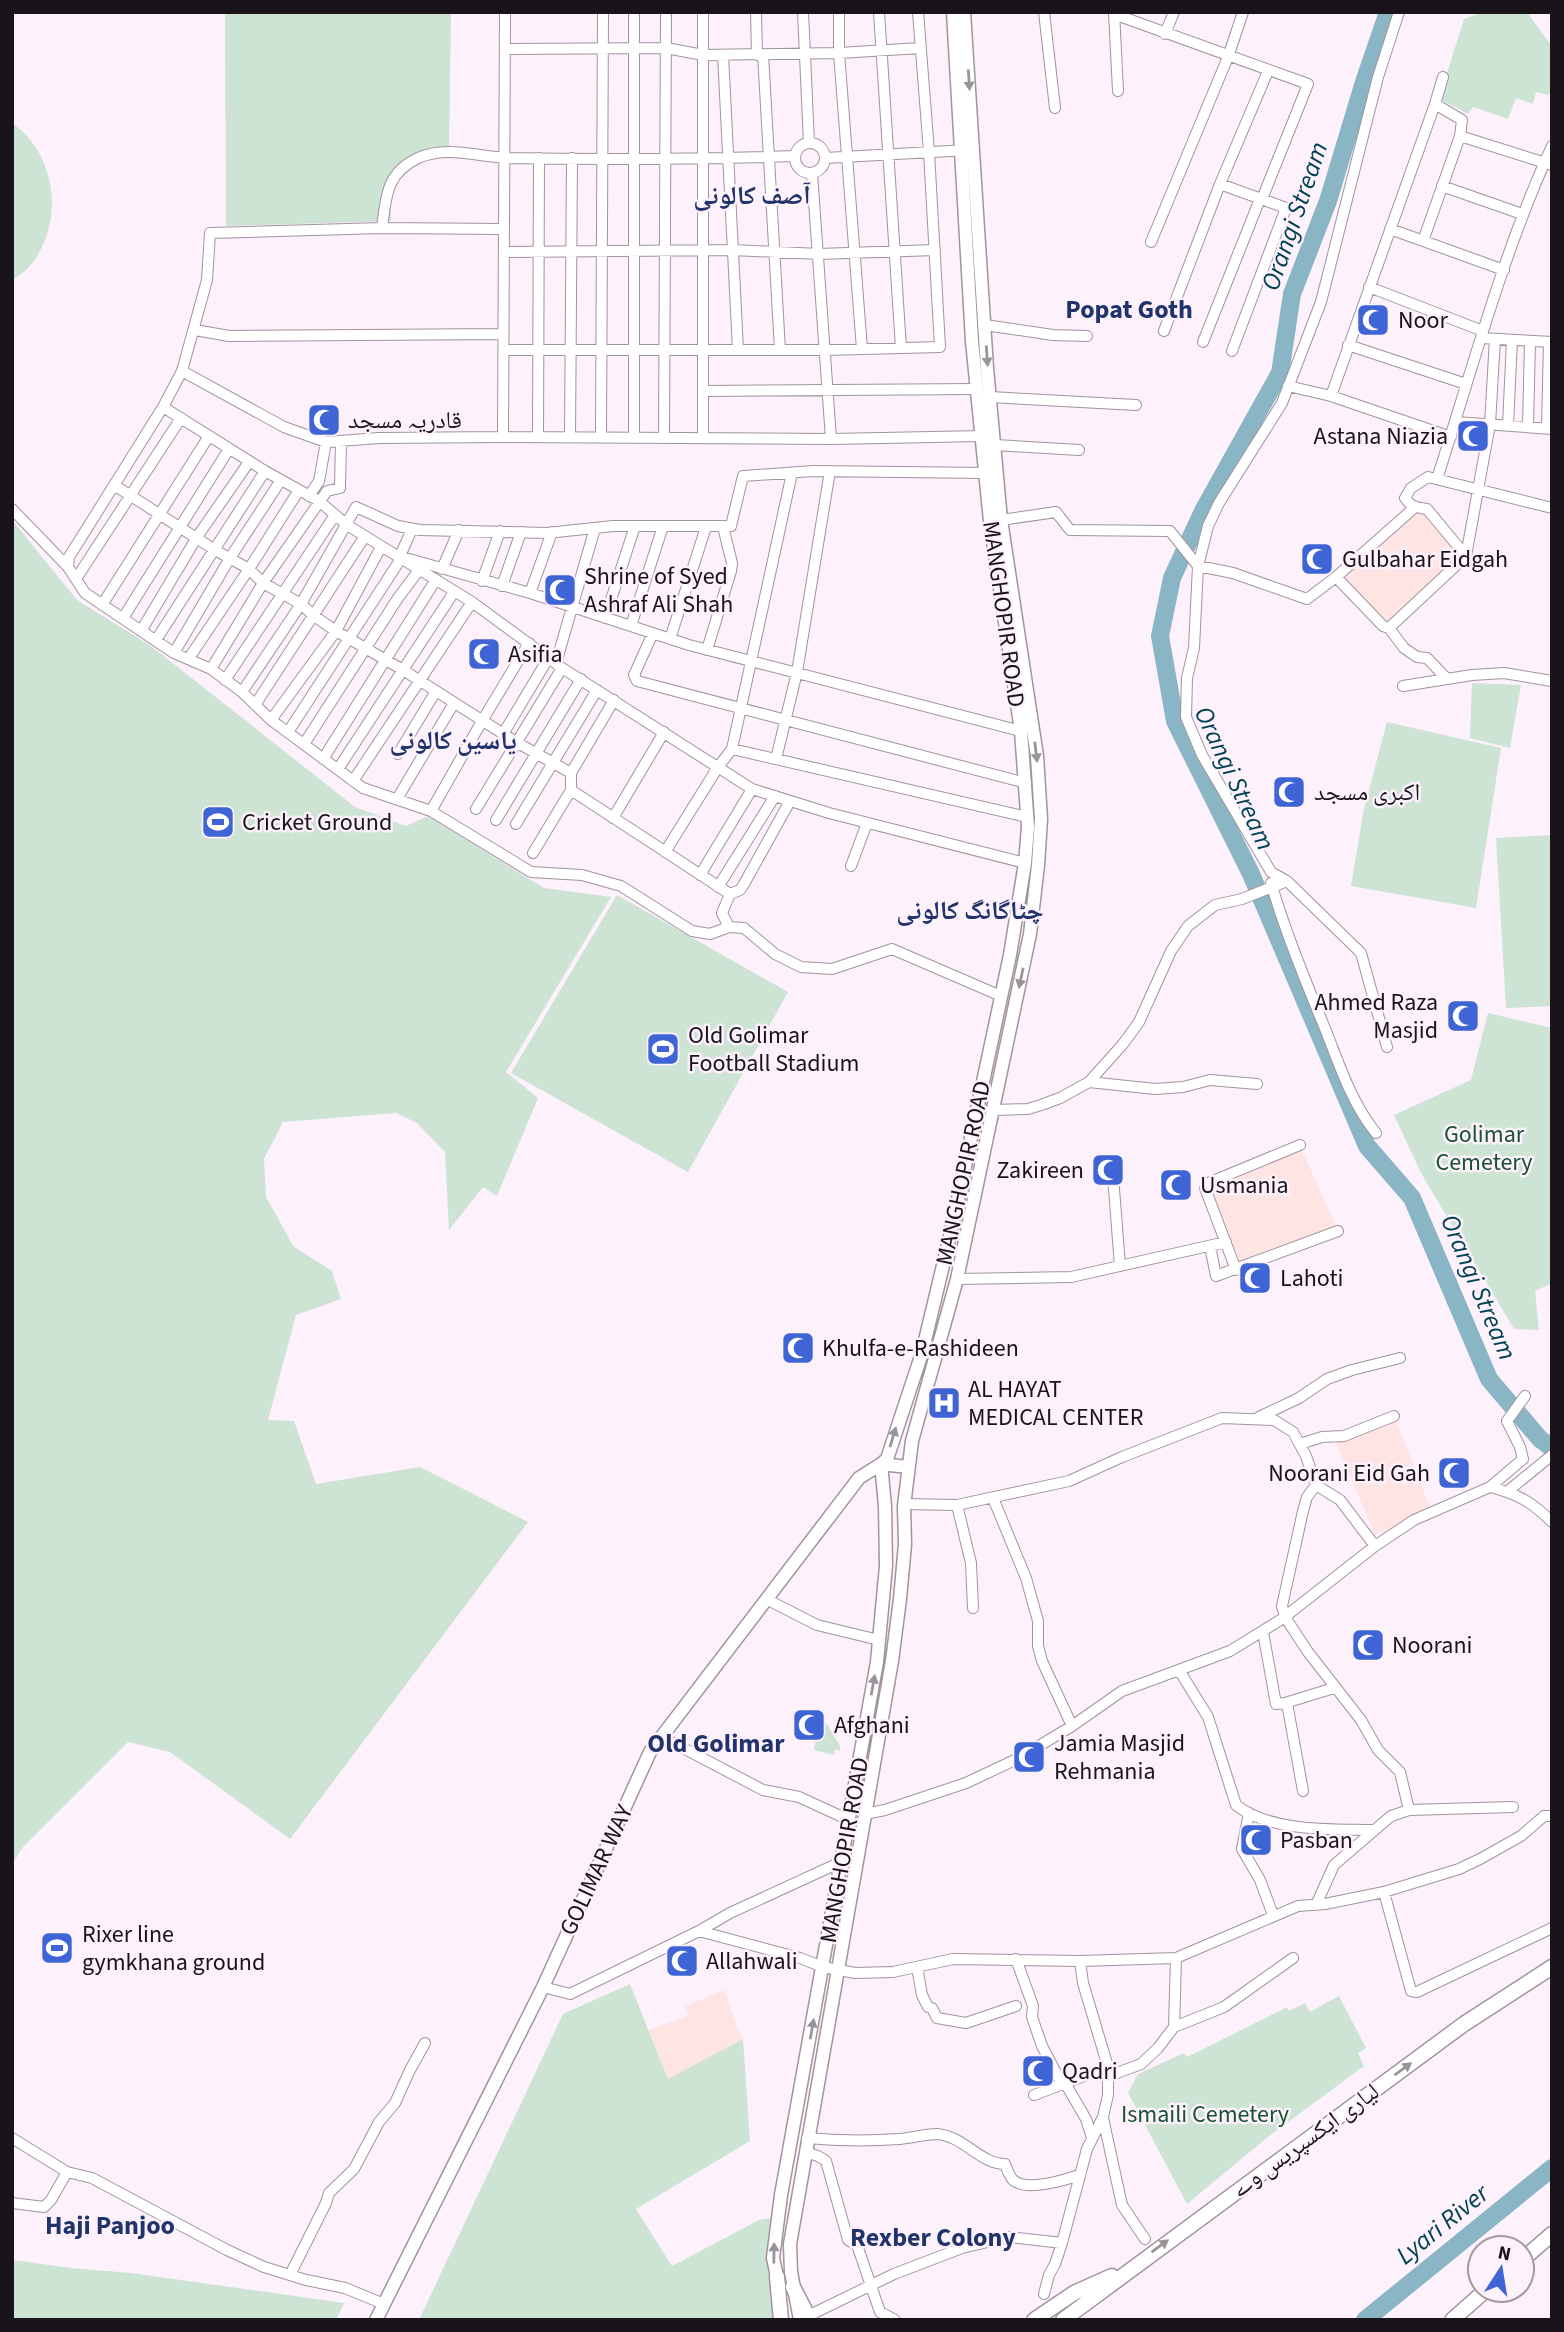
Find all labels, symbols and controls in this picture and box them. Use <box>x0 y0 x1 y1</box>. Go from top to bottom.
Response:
one-way arrow <box>963 70 974 92</box>
water label: Orangi Stream <box>1252 137 1337 296</box>
district label: آصف کالونی <box>693 177 811 214</box>
district label: Popat Goth <box>1065 291 1193 328</box>
mosque icon: Noor <box>1354 301 1392 339</box>
place label: Noor <box>1398 303 1449 338</box>
one-way arrow <box>981 346 992 368</box>
mosque icon: قادریہ مسجد <box>305 401 343 439</box>
place label: قادریہ مسجد <box>348 403 462 438</box>
mosque icon: Astana Niazia <box>1454 417 1492 455</box>
place label: Astana Niazia <box>1313 419 1448 454</box>
street label: MANGHOPIR ROAD <box>973 519 1034 710</box>
mosque icon: Gulbahar Eidgah <box>1298 540 1336 578</box>
place label: Gulbahar Eidgah <box>1342 542 1508 577</box>
place label: Shrine of Syed Ashraf Ali Shah <box>584 559 733 622</box>
mosque icon: Shrine of Syed Ashraf Ali Shah <box>541 571 579 609</box>
mosque icon: Asifia <box>465 635 503 673</box>
place label: Asifia <box>508 637 563 672</box>
water label: Orangi Stream <box>1185 700 1284 856</box>
district label: یاسین کالونی <box>389 722 517 759</box>
one-way arrow <box>1031 741 1042 763</box>
mosque icon: اکبری مسجد <box>1270 773 1308 811</box>
place label: اکبری مسجد <box>1314 775 1420 810</box>
sports icon: Cricket Ground <box>199 803 237 841</box>
place label: Cricket Ground <box>242 805 392 840</box>
district label: چٹاگانگ کالونی <box>896 892 1044 929</box>
one-way arrow <box>1015 967 1026 989</box>
place label: Ahmed Raza Masjid <box>1315 985 1438 1048</box>
mosque icon: Ahmed Raza Masjid <box>1444 997 1482 1035</box>
place label: Old Golimar Football Stadium <box>688 1018 859 1081</box>
sports icon: Old Golimar Football Stadium <box>644 1030 682 1068</box>
street label: MANGHOPIR ROAD <box>927 1078 1000 1269</box>
park label: Golimar Cemetery <box>1436 1117 1533 1180</box>
mosque icon: Zakireen <box>1089 1151 1127 1189</box>
place label: Zakireen <box>997 1153 1084 1188</box>
mosque icon: Usmania <box>1157 1166 1195 1204</box>
place label: Usmania <box>1200 1168 1289 1203</box>
water label: Orangi Stream <box>1431 1209 1526 1366</box>
mosque icon: Lahoti <box>1236 1259 1274 1297</box>
place label: Lahoti <box>1280 1261 1343 1296</box>
mosque icon: Khulfa-e-Rashideen <box>779 1329 817 1367</box>
place label: Khulfa-e-Rashideen <box>822 1331 1019 1366</box>
place label: AL HAYAT MEDICAL CENTER <box>968 1372 1144 1435</box>
hospital icon: AL HAYAT MEDICAL CENTER <box>925 1384 963 1422</box>
one-way arrow <box>889 1427 899 1448</box>
mosque icon: Noorani Eid Gah <box>1435 1454 1473 1492</box>
place label: Noorani Eid Gah <box>1268 1456 1430 1491</box>
mosque icon: Noorani <box>1349 1626 1387 1664</box>
place label: Noorani <box>1392 1628 1472 1663</box>
one-way arrow <box>868 1674 879 1696</box>
mosque icon: Afghani <box>790 1706 828 1744</box>
place label: Afghani <box>834 1708 910 1743</box>
district label: Old Golimar <box>647 1725 785 1762</box>
place label: Jamia Masjid Rehmania <box>1054 1726 1185 1789</box>
mosque icon: Jamia Masjid Rehmania <box>1010 1738 1048 1776</box>
street label: MANGHOPIR ROAD <box>811 1755 878 1946</box>
street label: GOLIMAR WAY <box>551 1799 642 1941</box>
mosque icon: Pasban <box>1237 1821 1275 1859</box>
place label: Pasban <box>1280 1823 1353 1858</box>
place label: Rixer line gymkhana ground <box>82 1917 265 1980</box>
sports icon: Rixer line gymkhana ground <box>38 1929 76 1967</box>
mosque icon: Allahwali <box>663 1942 701 1980</box>
place label: Allahwali <box>706 1944 798 1979</box>
one-way arrow <box>806 2018 817 2040</box>
mosque icon: Qadri <box>1019 2052 1057 2090</box>
place label: Qadri <box>1062 2054 1118 2089</box>
one-way arrow <box>1394 2062 1412 2076</box>
street label: لیاری ایکسپریس وے <box>1224 2075 1386 2206</box>
park label: Ismaili Cemetery <box>1121 2097 1289 2132</box>
water label: Lyari River <box>1388 2175 1498 2273</box>
district label: Haji Panjoo <box>45 2207 175 2244</box>
district label: Rexber Colony <box>850 2219 1016 2256</box>
north arrow <box>1466 2234 1536 2304</box>
text: N <box>1495 2239 1513 2268</box>
one-way arrow <box>1151 2240 1169 2254</box>
one-way arrow <box>769 2242 780 2264</box>

